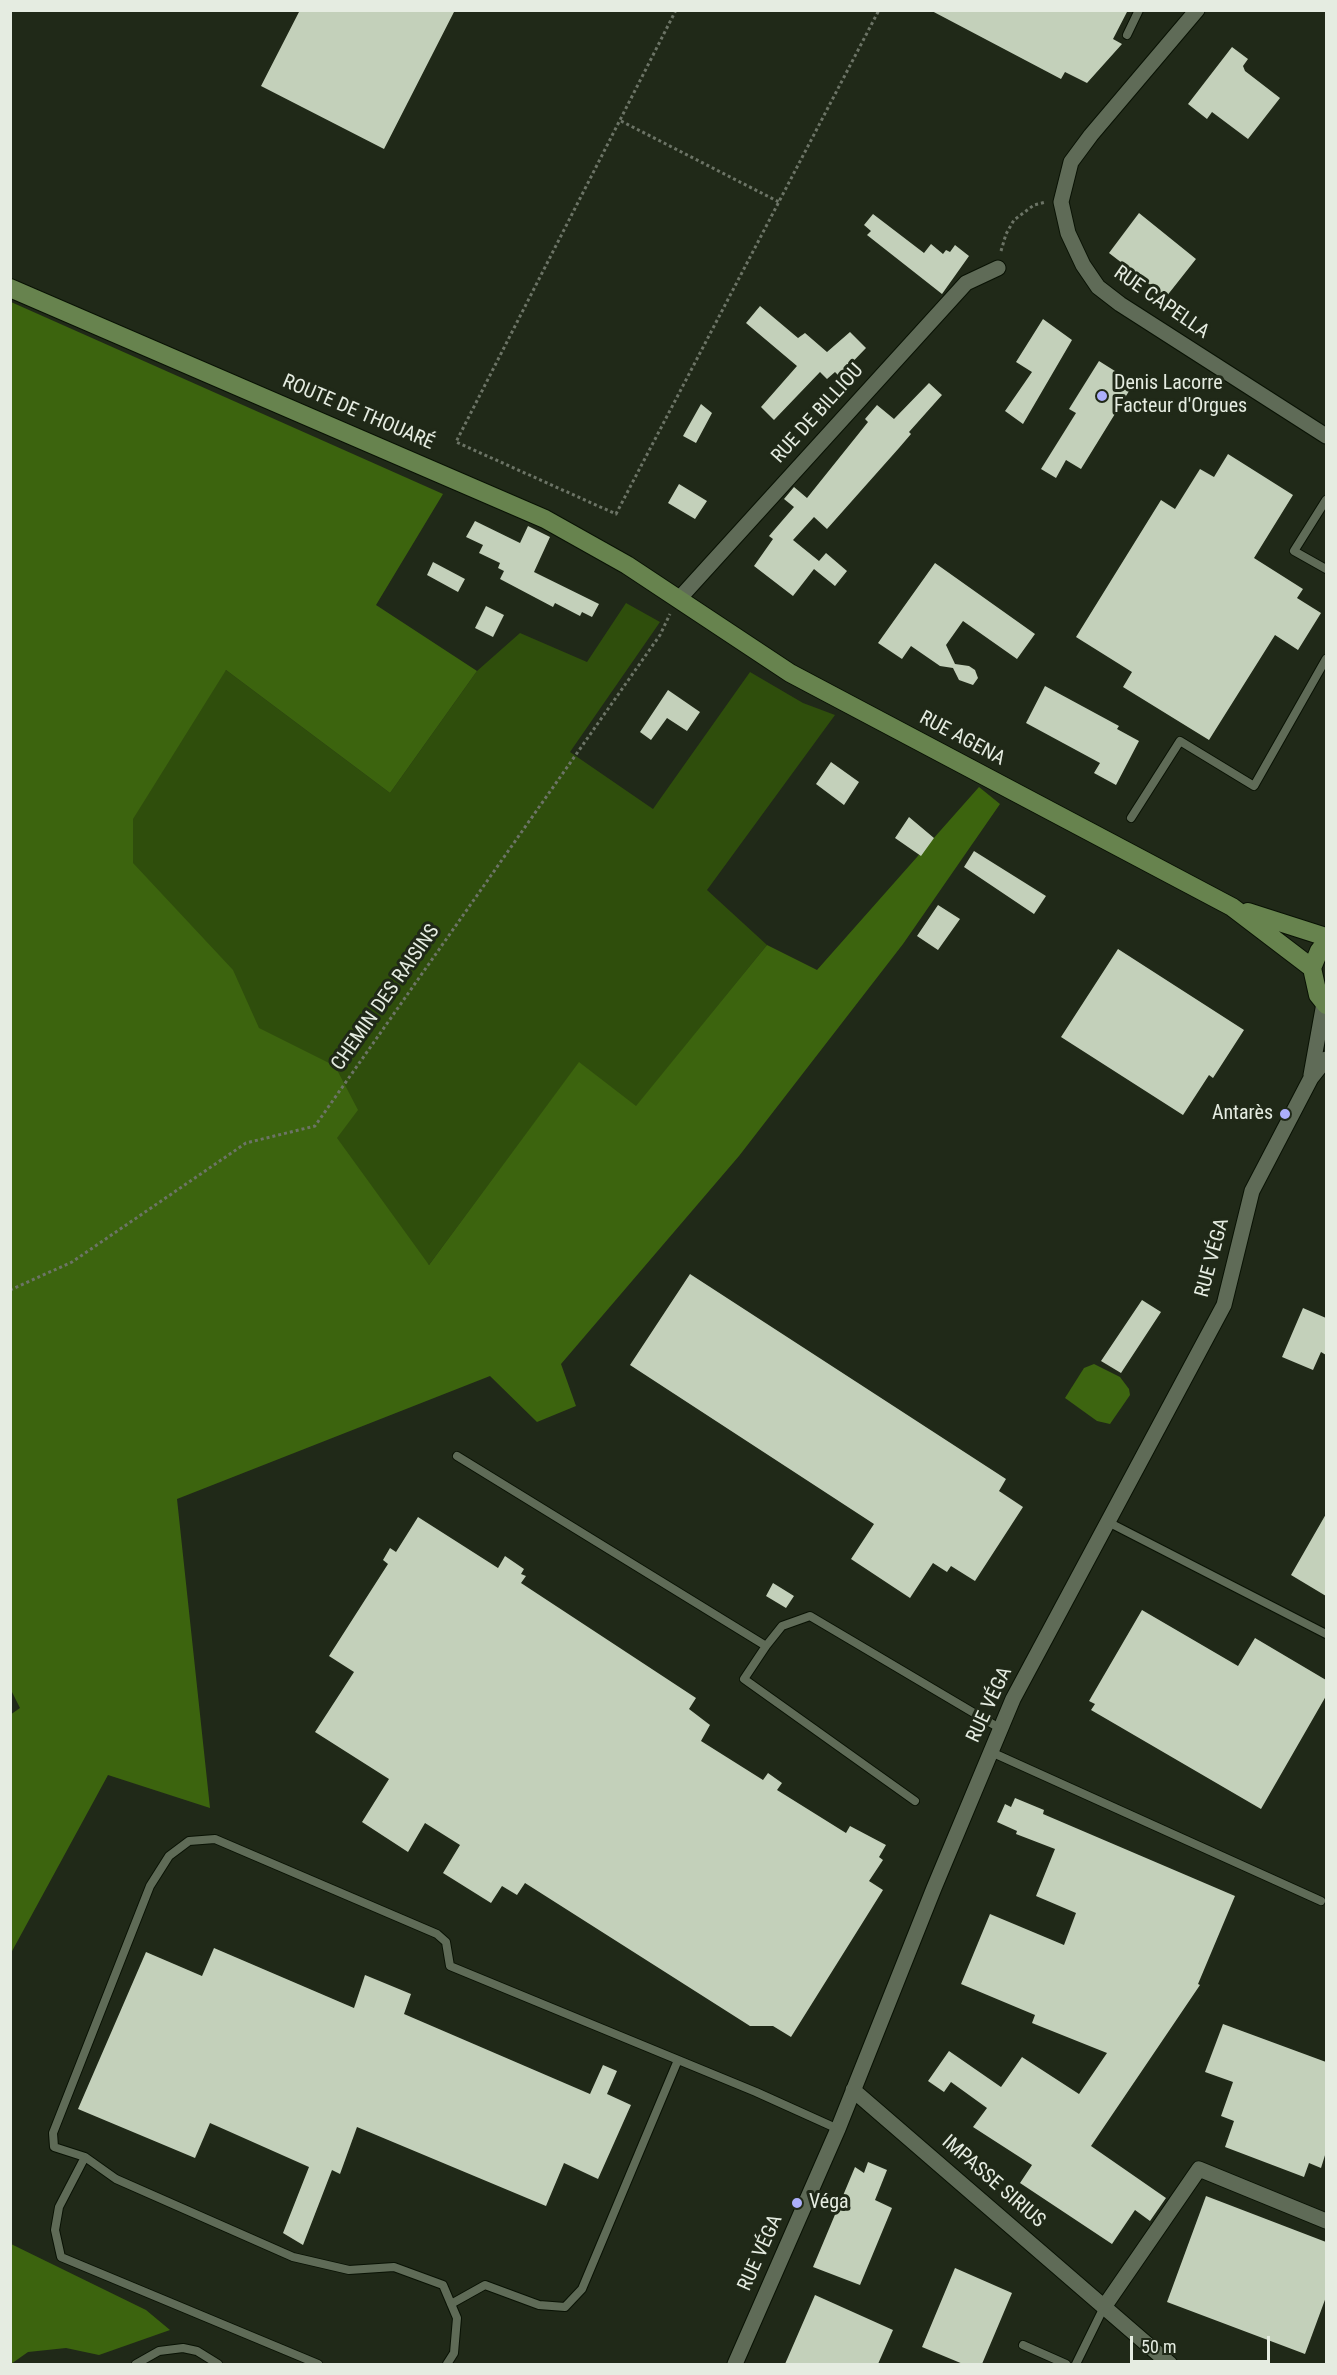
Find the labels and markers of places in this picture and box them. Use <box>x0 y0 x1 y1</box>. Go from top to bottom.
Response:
place label: Denis Lacorre Facteur d'Orgues <box>1114 372 1247 419</box>
marker: Denis Lacorre Facteur d'Orgues <box>1095 389 1109 403</box>
place label: Antarès <box>1212 1102 1273 1126</box>
marker: Antarès <box>1278 1107 1292 1121</box>
place label: Véga <box>809 2191 849 2215</box>
marker: Véga <box>790 2196 804 2210</box>

